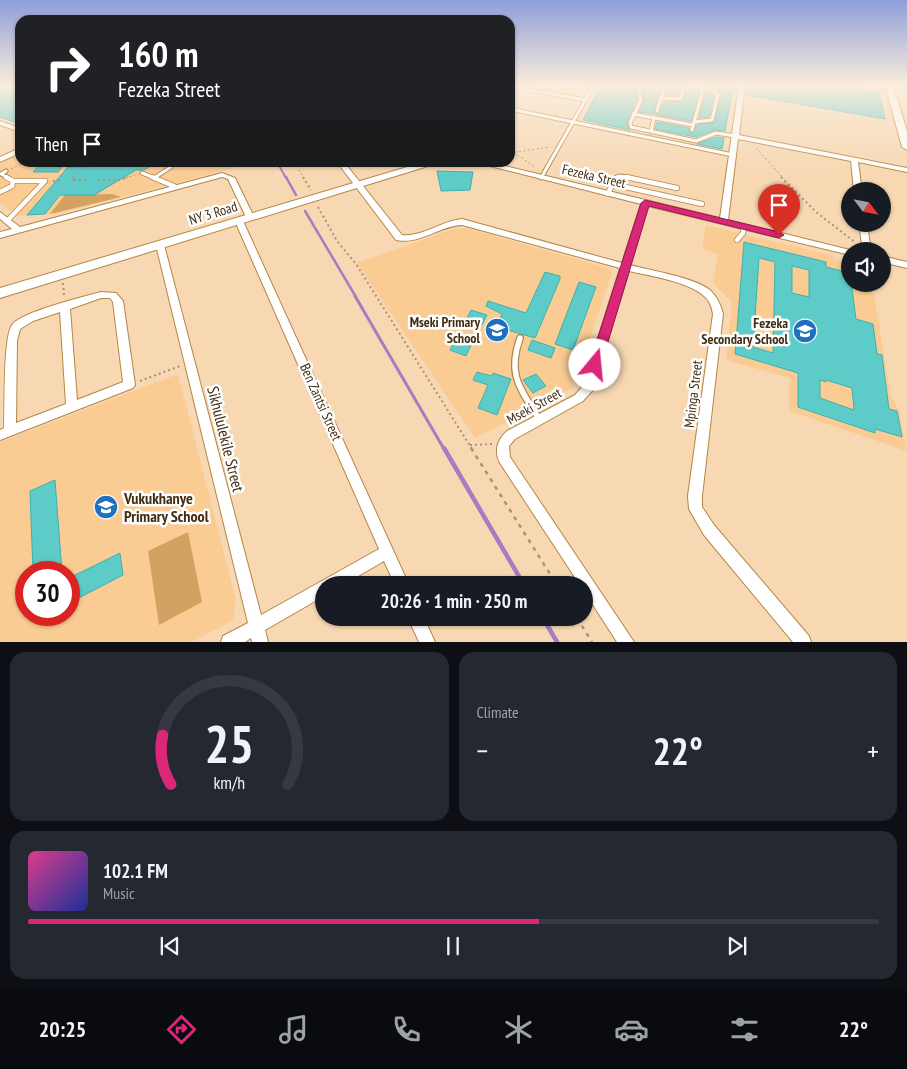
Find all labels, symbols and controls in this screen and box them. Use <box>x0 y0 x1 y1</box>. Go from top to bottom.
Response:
text: 160 m <box>118 31 199 77</box>
icon: right <box>35 35 100 100</box>
text: Fezeka Street <box>118 75 220 103</box>
icon: arrive <box>78 130 106 158</box>
text: Then <box>35 132 68 156</box>
street label: Fezeka Street <box>560 160 628 192</box>
north arrow <box>841 182 891 232</box>
map controls <box>841 182 891 292</box>
pin <box>758 184 800 235</box>
icon: arrive <box>765 191 793 219</box>
street label: NY 3 Road <box>187 197 239 229</box>
button: sound <box>841 242 891 292</box>
place label: Mseki Primary School <box>410 313 481 347</box>
place label: Fezeka Secondary School <box>701 314 789 348</box>
school or university icon: Mseki Primary School <box>484 317 510 343</box>
school or university icon: Fezeka Secondary School <box>792 318 818 344</box>
position arrow <box>568 338 620 390</box>
street label: Mpinga Street <box>680 359 706 429</box>
street label: Ben Zantsi Street <box>296 361 346 443</box>
street label: Sikhululekile Street <box>203 384 249 494</box>
street label: Mseki Street <box>503 384 565 428</box>
place label: Vukukhanye Primary School <box>123 488 209 526</box>
school or university icon: Vukukhanye Primary School <box>93 494 119 520</box>
speed limit sign: 30 <box>15 561 80 626</box>
text: 20:26 · 1 min · 250 m <box>381 589 527 613</box>
text: Climate <box>477 702 519 722</box>
text: 25 <box>204 710 254 777</box>
text: 22° <box>653 726 703 775</box>
text: − <box>477 732 488 769</box>
text: + <box>867 732 879 769</box>
text: km/h <box>213 771 245 794</box>
text: 102.1 FM <box>103 859 168 883</box>
text: Music <box>103 883 135 903</box>
icon: previous <box>156 932 184 960</box>
icon: pause <box>439 932 467 960</box>
icon: next <box>723 932 751 960</box>
icon: directions <box>164 1012 199 1047</box>
icon: music <box>276 1012 311 1047</box>
icon: phone <box>389 1012 424 1047</box>
icon: climate <box>501 1012 536 1047</box>
icon: car <box>614 1012 649 1047</box>
icon: filters <box>727 1012 762 1047</box>
text: 20:25 <box>39 1015 86 1043</box>
text: 22° <box>839 1015 868 1043</box>

